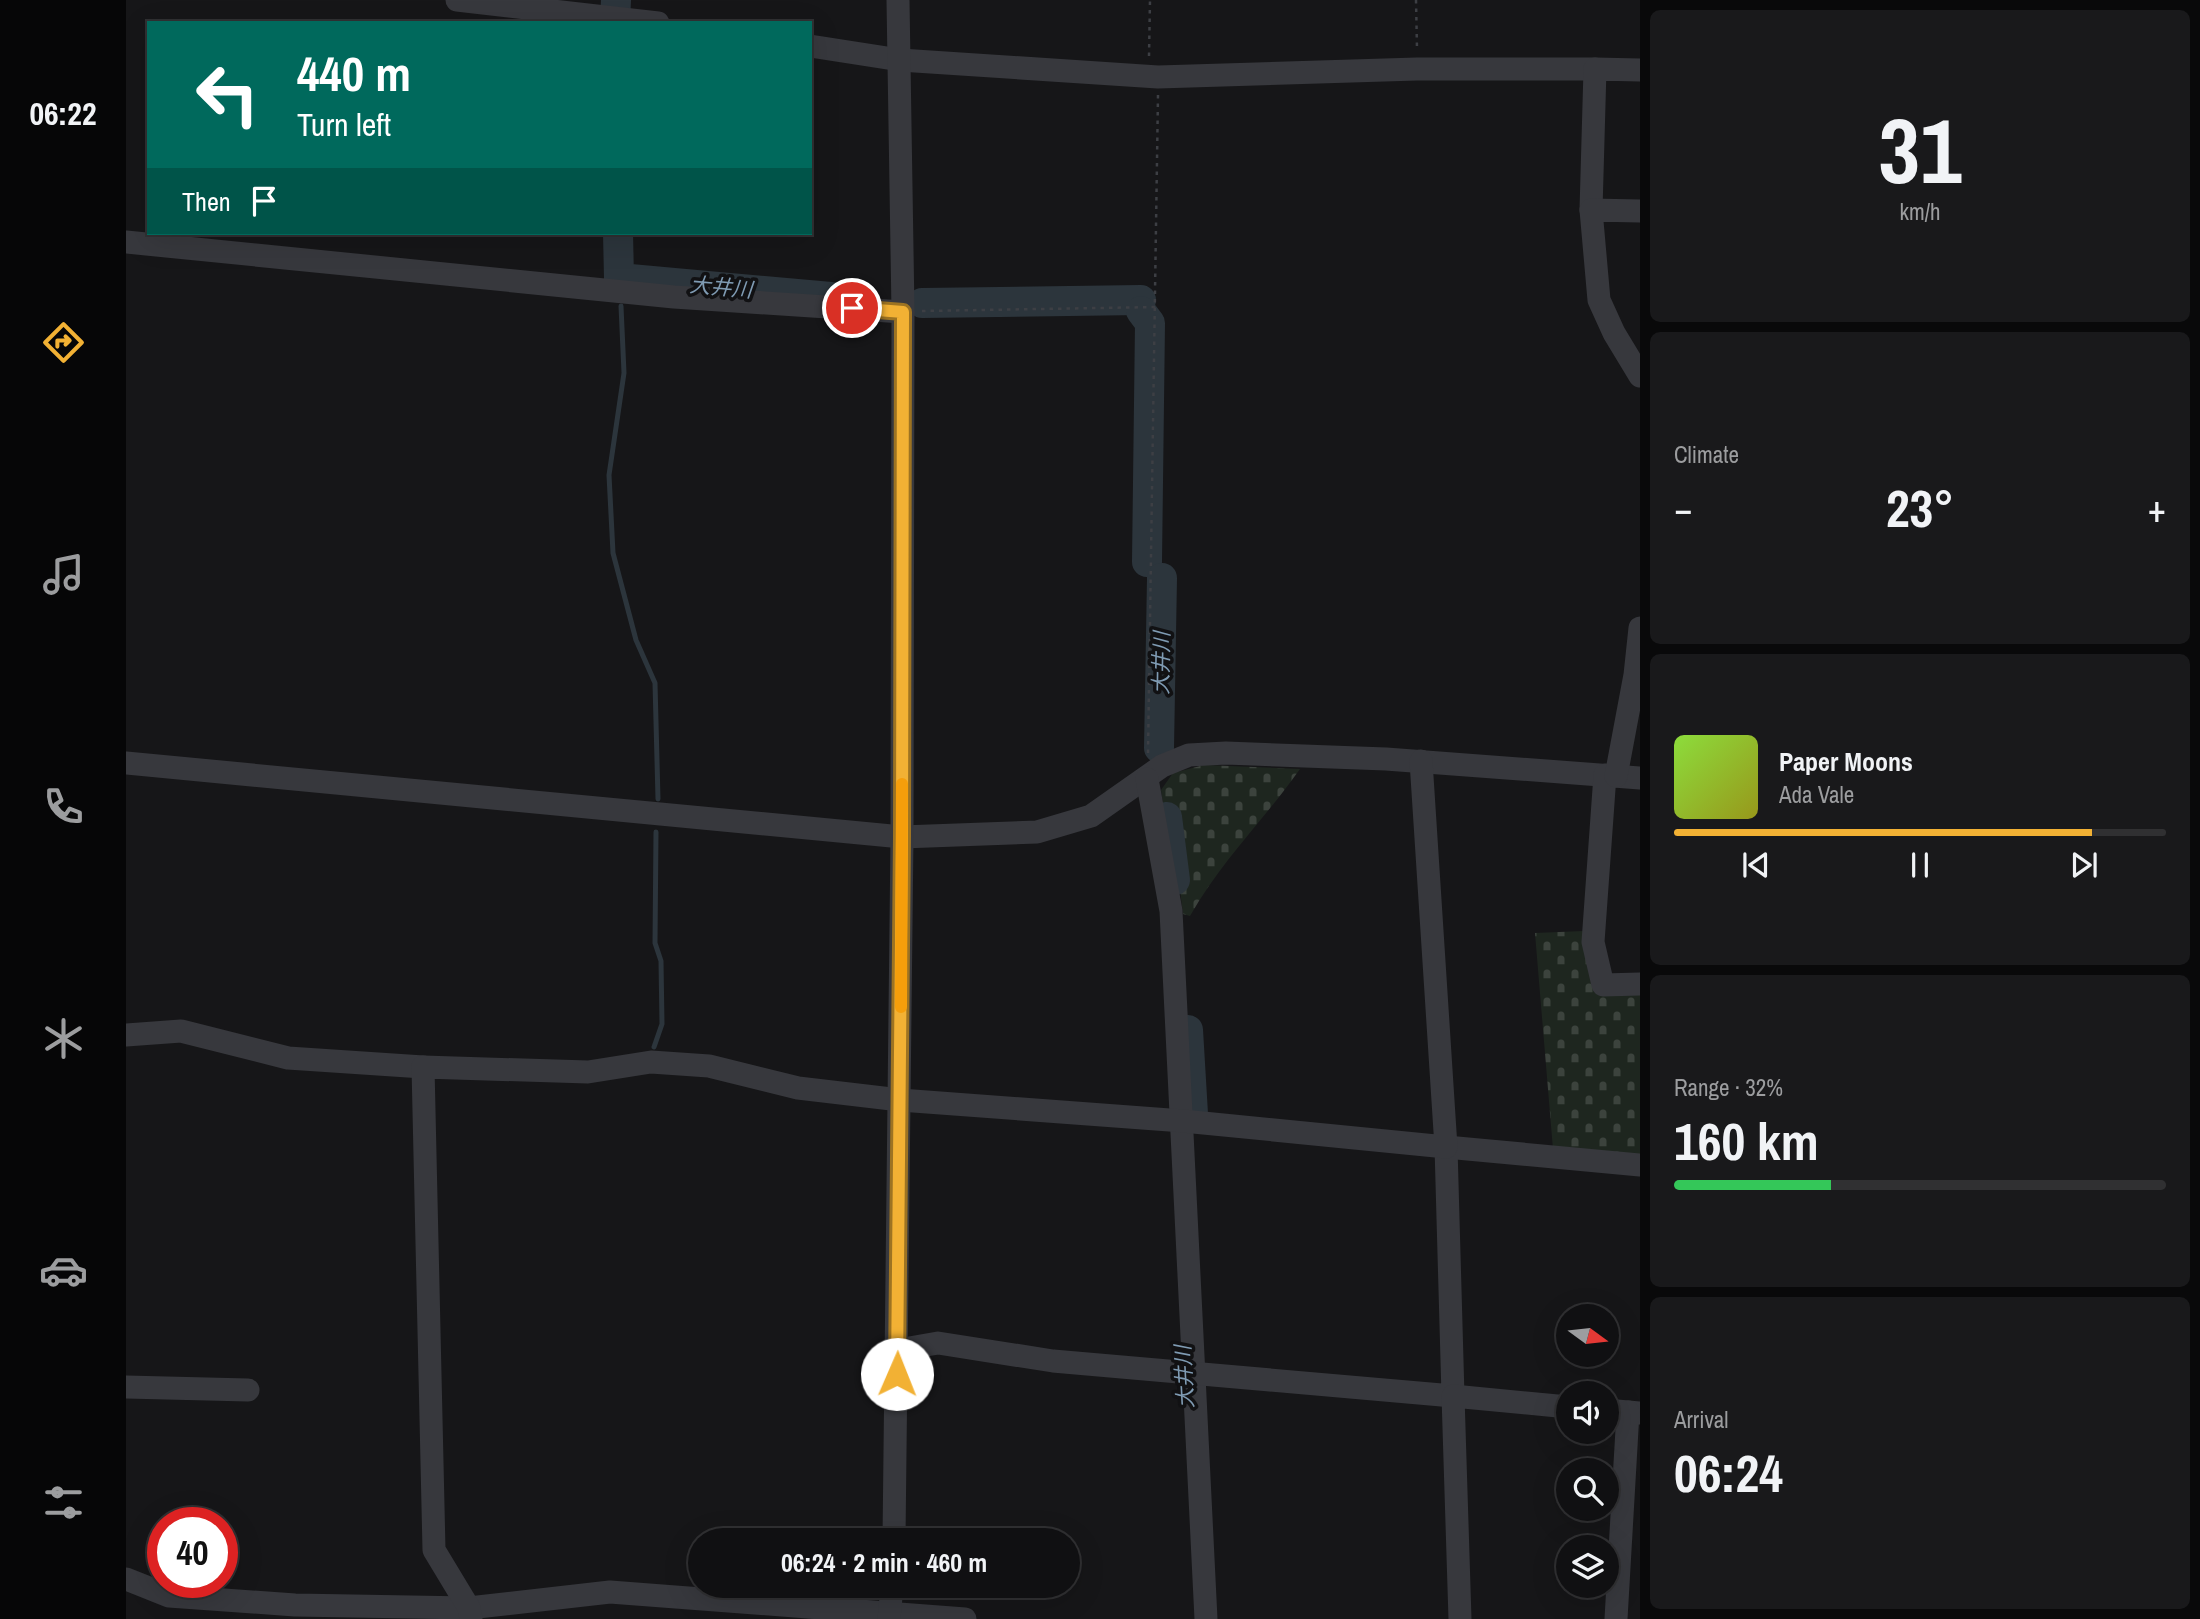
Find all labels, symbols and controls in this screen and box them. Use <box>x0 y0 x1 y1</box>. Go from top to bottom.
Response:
text: 440 m <box>297 40 411 106</box>
icon: left <box>182 49 273 140</box>
text: 31 <box>1879 89 1962 211</box>
text: 06:22 <box>29 92 97 135</box>
text: Turn left <box>297 103 391 146</box>
icon: arrive <box>245 182 283 220</box>
text: Then <box>182 184 231 219</box>
text: km/h <box>1900 196 1940 227</box>
water label: 大井川 <box>688 270 756 304</box>
pin <box>822 278 882 338</box>
icon: arrive <box>833 289 871 327</box>
icon: directions <box>39 318 88 367</box>
text: Climate <box>1674 439 1739 470</box>
text: 23° <box>1886 473 1954 543</box>
text: − <box>1674 483 1692 534</box>
text: + <box>2148 483 2166 534</box>
icon: music <box>39 550 88 599</box>
water label: 大井川 <box>1146 629 1176 695</box>
text: Paper Moons <box>1779 744 1913 779</box>
text: Ada Vale <box>1779 779 1854 810</box>
icon: phone <box>39 782 88 831</box>
icon: previous <box>1737 846 1775 884</box>
icon: pause <box>1901 846 1939 884</box>
icon: next <box>2065 846 2103 884</box>
icon: climate <box>39 1014 88 1063</box>
text: Range · 32% <box>1674 1072 1783 1103</box>
text: 160 km <box>1674 1106 1819 1176</box>
icon: car <box>39 1246 88 1295</box>
north arrow <box>1556 1304 1619 1367</box>
map controls <box>1556 1304 1619 1598</box>
position arrow <box>860 1337 934 1411</box>
water label: 大井川 <box>1168 1343 1200 1409</box>
button: sound <box>1556 1381 1619 1444</box>
text: Arrival <box>1674 1404 1729 1435</box>
text: 06:24 <box>1674 1438 1783 1508</box>
button: search <box>1556 1458 1619 1521</box>
icon: filters <box>39 1478 88 1527</box>
speed limit sign: 40 <box>147 1507 238 1598</box>
button: layers <box>1556 1535 1619 1598</box>
text: 06:24 · 2 min · 460 m <box>781 1545 987 1580</box>

